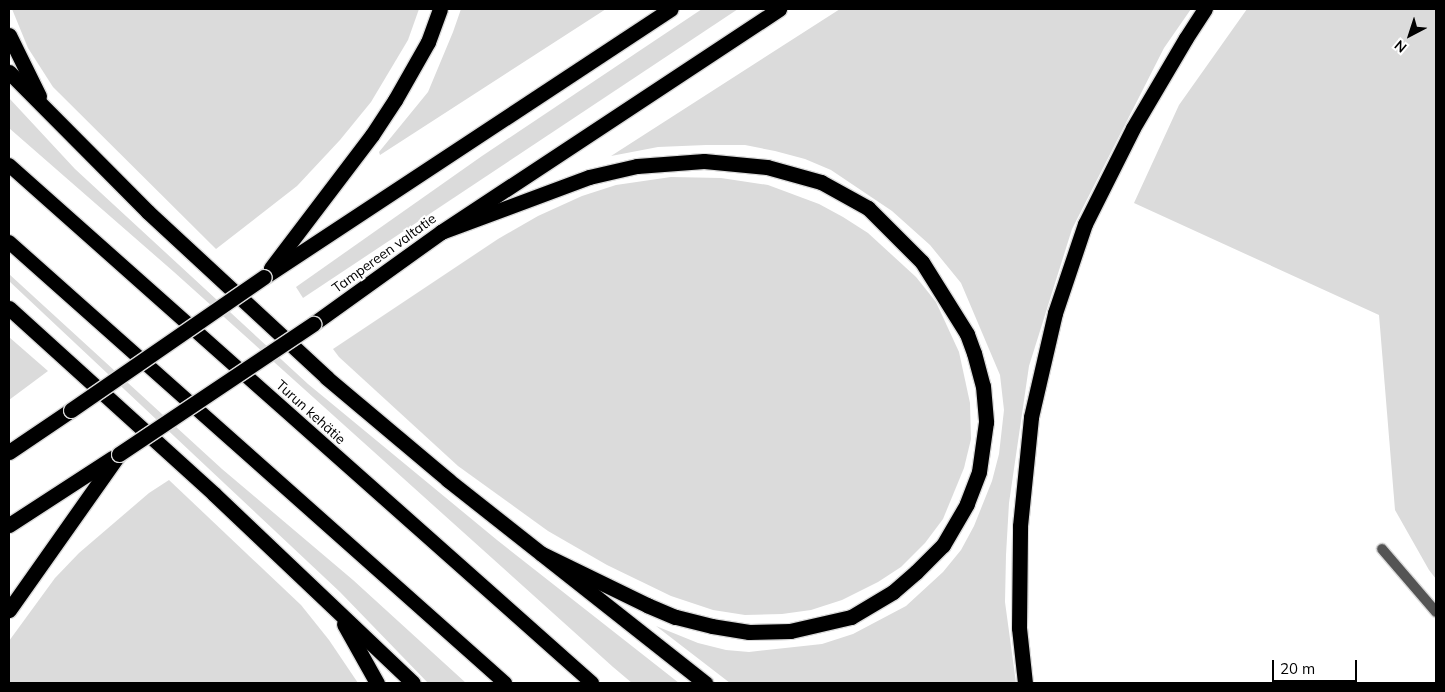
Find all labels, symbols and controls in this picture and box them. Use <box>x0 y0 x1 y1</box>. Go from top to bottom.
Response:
north arrow <box>1385 10 1435 60</box>
text: N <box>1391 36 1410 57</box>
street label: Tampereen valtatie <box>329 210 439 296</box>
street label: Turun kehätie <box>273 376 349 448</box>
scale bar <box>1275 650 1360 682</box>
text: 20 m <box>1280 659 1315 678</box>

